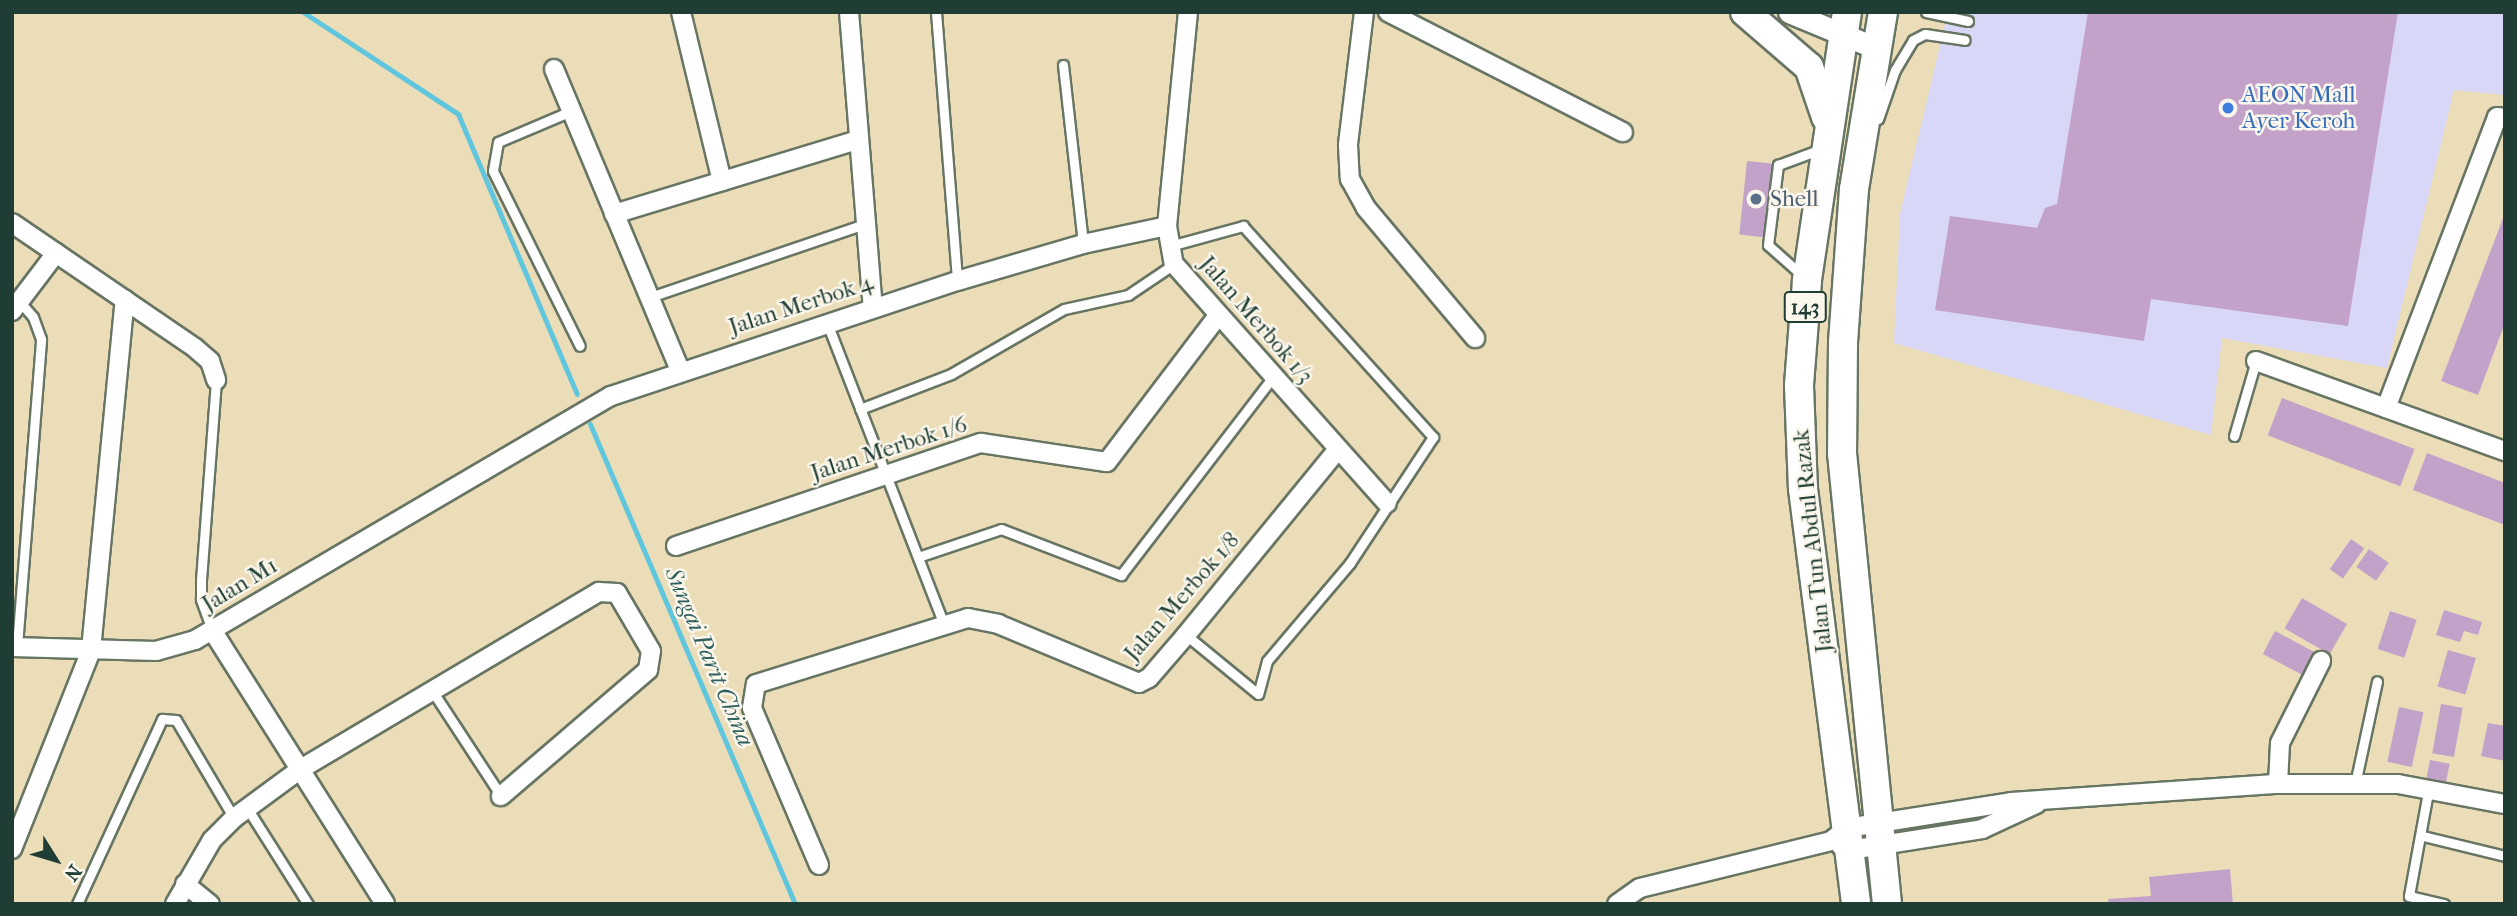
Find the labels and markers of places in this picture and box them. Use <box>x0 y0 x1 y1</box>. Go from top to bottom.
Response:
place label: AEON Mall Ayer Keroh <box>2242 81 2356 135</box>
marker: AEON Mall Ayer Keroh <box>2220 100 2236 116</box>
place label: Shell <box>1770 185 1819 213</box>
marker: Shell <box>1748 191 1764 207</box>

